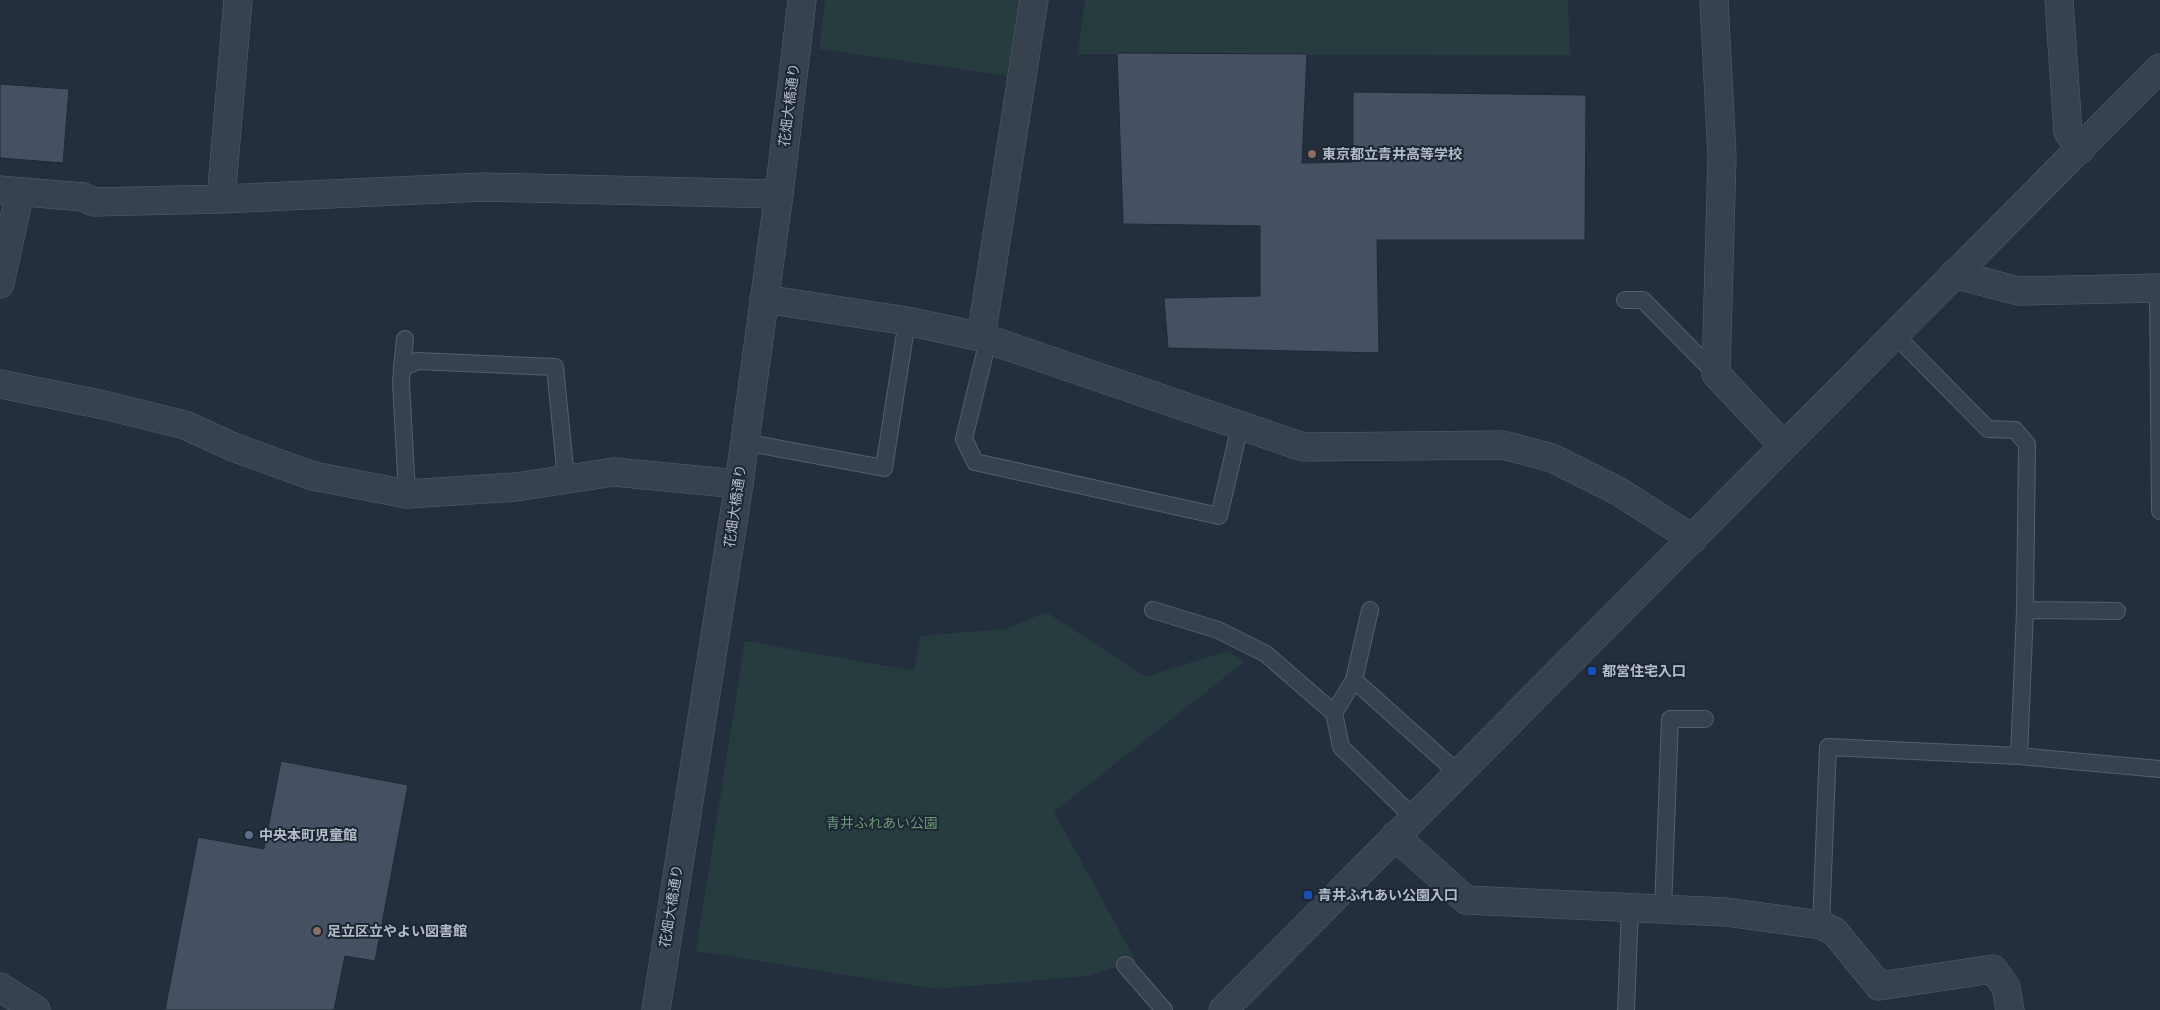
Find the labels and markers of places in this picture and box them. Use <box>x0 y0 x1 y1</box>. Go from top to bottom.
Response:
place label: 東京都立青井高等学校 <box>1322 145 1462 163</box>
marker: 東京都立青井高等学校 <box>1306 148 1318 160</box>
place label: 都営住宅入口 <box>1602 662 1686 680</box>
marker: 都営住宅入口 <box>1586 665 1598 677</box>
place label: 中央本町児童館 <box>259 826 357 844</box>
marker: 中央本町児童館 <box>243 829 255 841</box>
place label: 青井ふれあい公園入口 <box>1318 886 1458 904</box>
marker: 青井ふれあい公園入口 <box>1302 889 1314 901</box>
place label: 足立区立やよい図書館 <box>327 922 467 940</box>
marker: 足立区立やよい図書館 <box>311 925 323 937</box>

